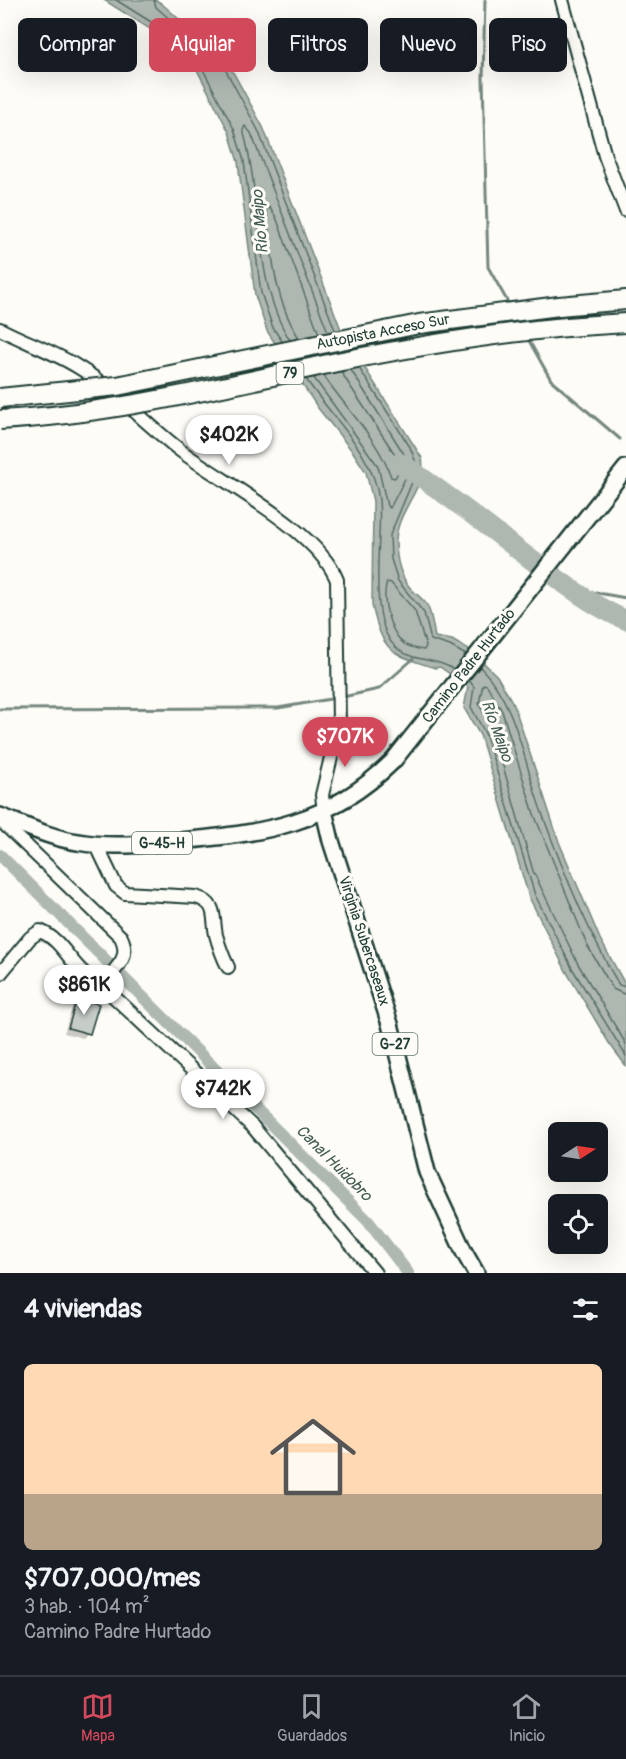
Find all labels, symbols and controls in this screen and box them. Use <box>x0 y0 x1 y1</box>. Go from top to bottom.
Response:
chip: Comprar <box>18 18 137 72</box>
chip: Alquilar <box>149 18 256 72</box>
chip: Filtros <box>268 18 368 72</box>
chip: Nuevo <box>380 18 477 72</box>
chip: Piso <box>489 18 567 72</box>
water label: Río Maipo <box>247 188 273 255</box>
street label: Autopista Acceso Sur <box>315 310 452 354</box>
road number: 79 <box>276 362 304 384</box>
pin: $402K <box>187 415 271 466</box>
text: $402K <box>199 422 259 447</box>
street label: Camino Padre Hurtado <box>418 605 520 727</box>
water label: Río Maipo <box>477 698 518 766</box>
pin: $707K <box>303 717 387 768</box>
text: $707K <box>316 724 374 749</box>
road number: G-45-H <box>132 832 192 854</box>
street label: Virginia Subercaseaux <box>334 874 394 1008</box>
pin: $861K <box>42 965 126 1016</box>
text: $861K <box>58 972 110 997</box>
road number: G-27 <box>372 1033 418 1055</box>
pin: $742K <box>181 1069 265 1120</box>
text: $742K <box>195 1076 251 1101</box>
water label: Canal Huidobro <box>292 1121 377 1206</box>
north arrow <box>548 1122 608 1182</box>
map controls <box>548 1122 608 1254</box>
button: locate <box>548 1194 608 1254</box>
text: 4 viviendas <box>24 1293 142 1325</box>
icon: filters <box>569 1293 602 1326</box>
icon: home <box>259 1403 367 1511</box>
text: $707,000/mes <box>24 1562 200 1594</box>
text: 3 hab. · 104 m² <box>24 1594 150 1619</box>
text: Camino Padre Hurtado <box>24 1619 211 1644</box>
tab: Mapa <box>81 1690 115 1746</box>
tab: Guardados <box>277 1690 347 1746</box>
tab: Inicio <box>509 1690 545 1746</box>

